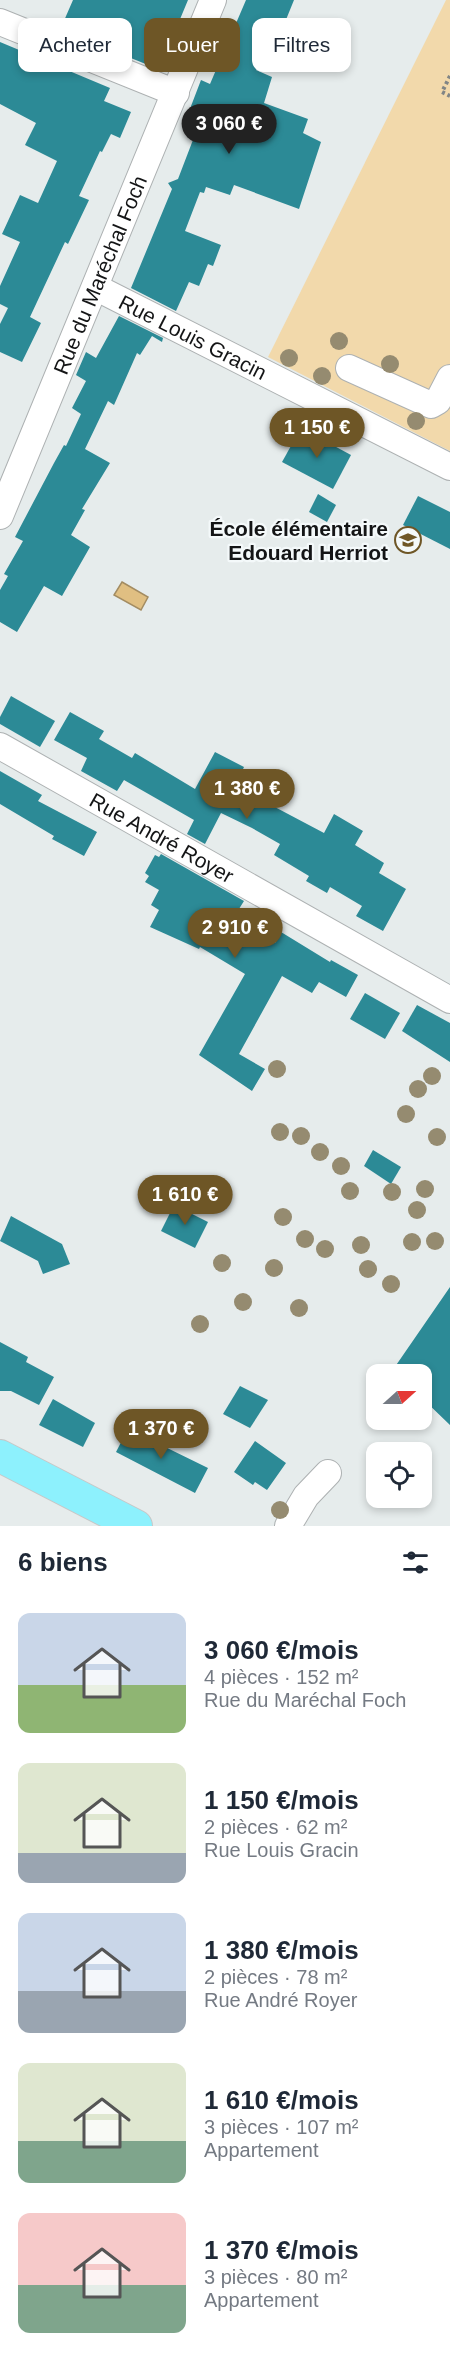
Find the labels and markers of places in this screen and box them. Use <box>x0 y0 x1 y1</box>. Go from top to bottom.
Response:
pin: 3 060 € <box>174 104 284 155</box>
pin: 1 150 € <box>262 408 372 459</box>
place label: École élémentaire Edouard Herriot <box>209 517 388 564</box>
school or university icon: École élémentaire Edouard Herriot <box>393 525 423 555</box>
pin: 1 380 € <box>192 769 302 820</box>
pin: 2 910 € <box>180 908 290 959</box>
pin: 1 610 € <box>130 1175 240 1226</box>
pin: 1 370 € <box>106 1409 216 1460</box>

